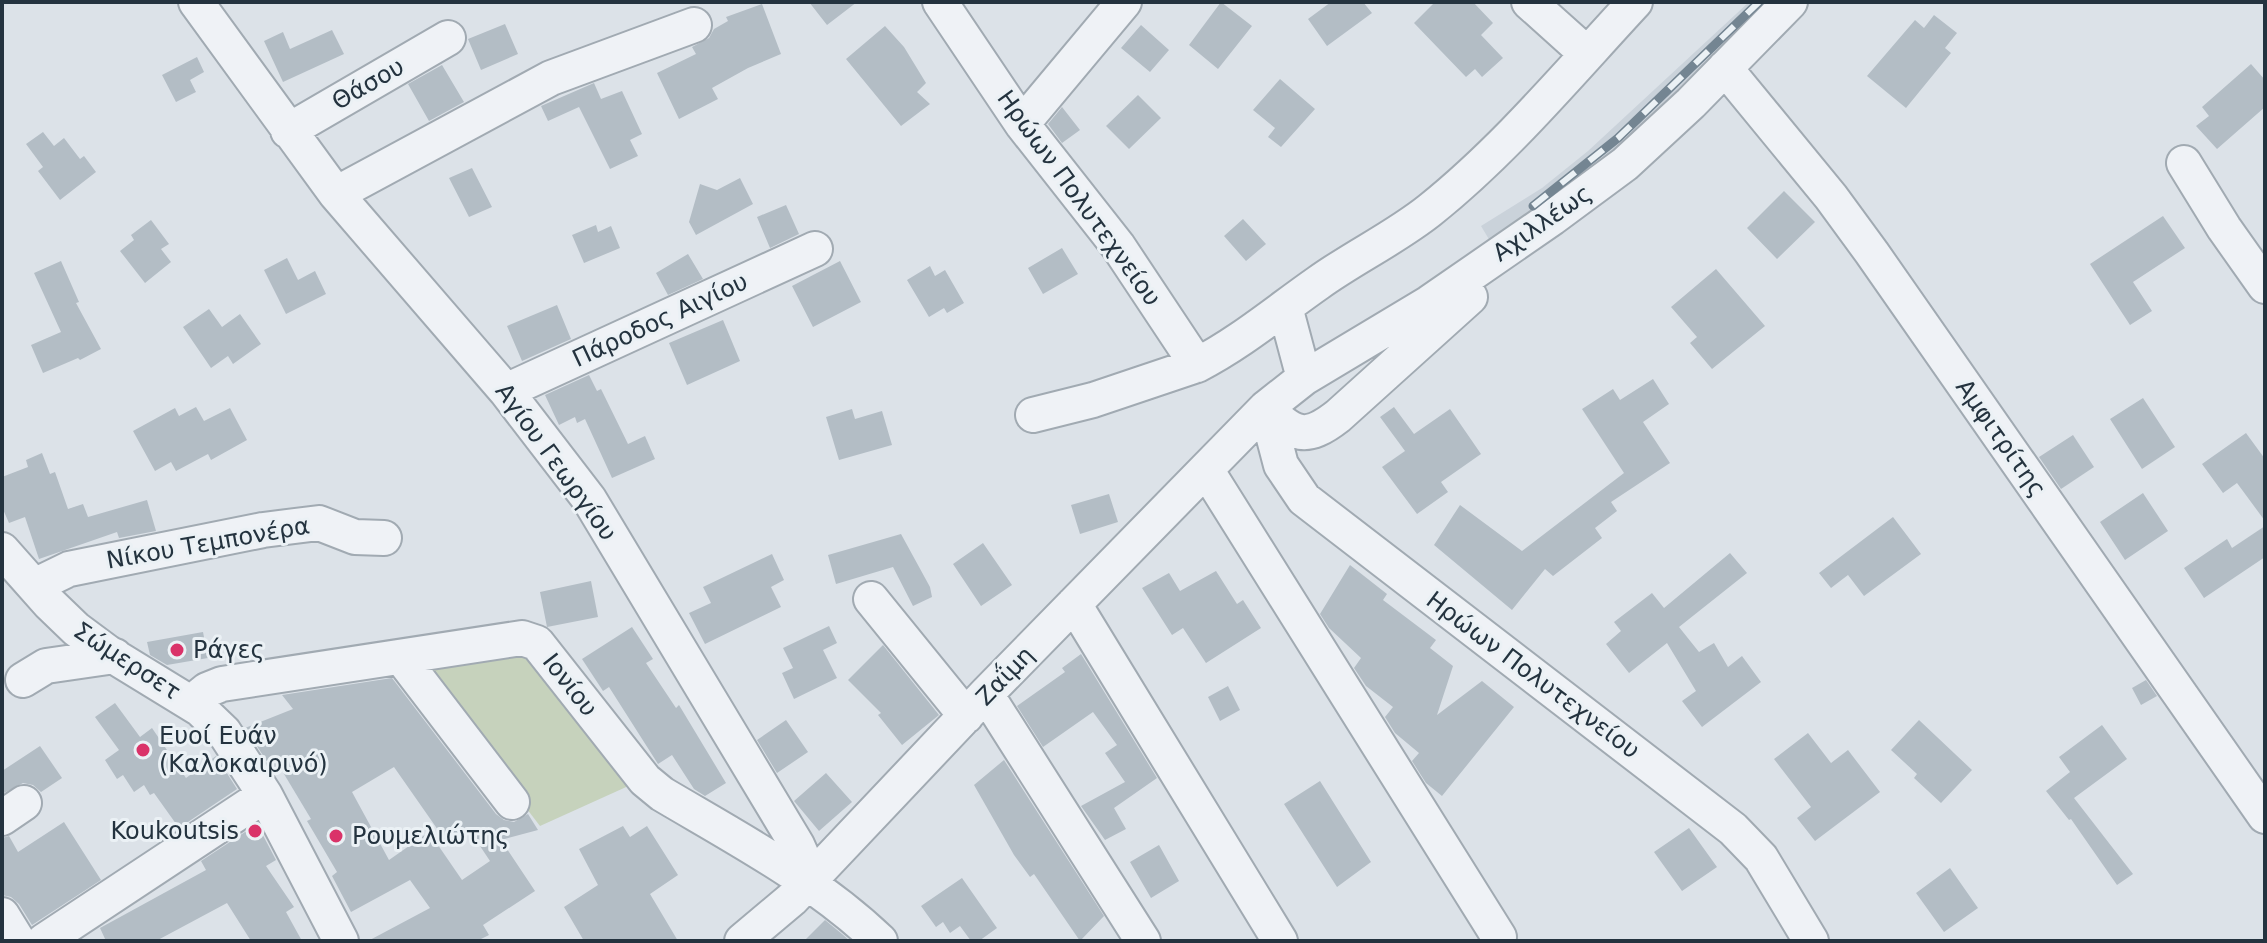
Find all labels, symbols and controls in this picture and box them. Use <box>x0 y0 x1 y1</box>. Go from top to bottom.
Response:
street label: Θάσου <box>327 52 409 116</box>
street label: Ηρώων Πολυτεχνείου <box>991 85 1167 311</box>
street label: Αχιλλέως <box>1487 179 1597 267</box>
street label: Πάροδος Αιγίου <box>568 267 752 373</box>
street label: Αμφιτρίτης <box>1950 374 2052 502</box>
street label: Αγίου Γεωργίου <box>490 378 622 546</box>
street label: Νίκου Τεμπονέρα <box>104 511 312 575</box>
street label: Ηρώων Πολυτεχνείου <box>1421 586 1645 764</box>
street label: Σώμερσετ <box>68 616 186 706</box>
place label: Ράγες <box>193 636 265 664</box>
street label: Ζαΐμη <box>968 639 1040 711</box>
marker: Ράγες <box>168 641 186 659</box>
street label: Ιονίου <box>537 648 603 722</box>
place label: Ευοί Ευάν (Καλοκαιρινό) <box>159 722 328 778</box>
marker: Ευοί Ευάν (Καλοκαιρινό) <box>134 741 152 759</box>
place label: Koukoutsis <box>111 817 239 845</box>
marker: Koukoutsis <box>246 822 264 840</box>
place label: Ρουμελιώτης <box>352 822 509 850</box>
marker: Ρουμελιώτης <box>327 827 345 845</box>

